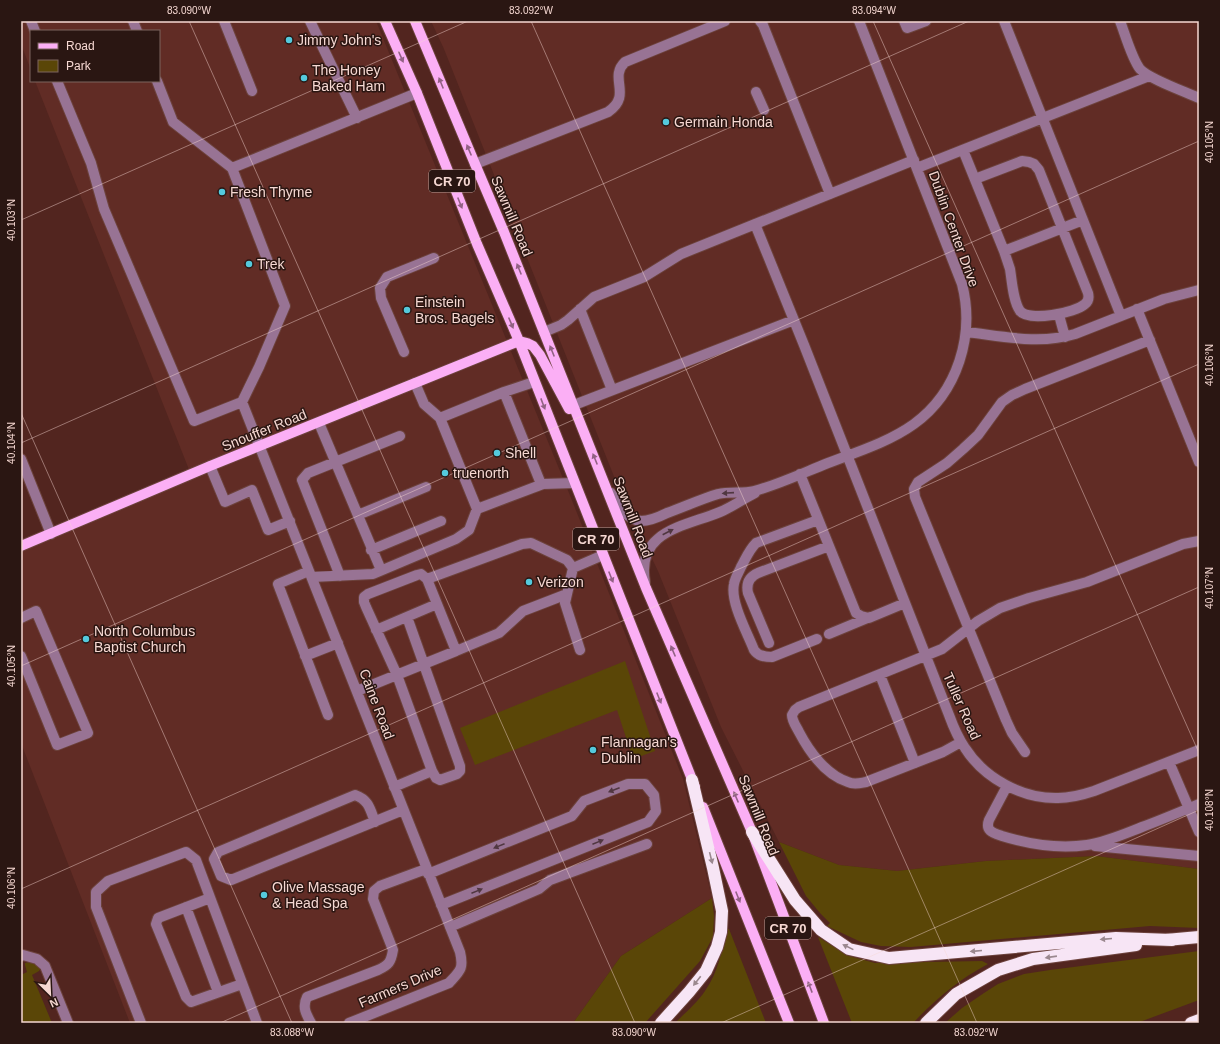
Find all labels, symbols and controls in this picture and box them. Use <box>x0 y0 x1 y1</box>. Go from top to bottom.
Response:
text: 83.090°W <box>167 5 212 16</box>
text: 83.092°W <box>509 5 554 16</box>
text: 83.094°W <box>852 5 897 16</box>
legend <box>30 30 160 82</box>
place label: Jimmy John's <box>297 32 381 48</box>
marker: Jimmy John's <box>284 35 294 45</box>
text: Road <box>66 39 95 53</box>
one-way arrow <box>398 51 404 62</box>
text: Park <box>66 59 92 73</box>
place label: The Honey Baked Ham <box>312 62 385 94</box>
marker: The Honey Baked Ham <box>299 73 309 83</box>
one-way arrow <box>438 77 444 88</box>
place label: Germain Honda <box>674 114 773 130</box>
marker: Germain Honda <box>661 117 671 127</box>
text: 40.105°N <box>1204 121 1215 163</box>
one-way arrow <box>465 143 471 155</box>
street label: Dublin Center Drive <box>926 169 982 289</box>
road number: CR 70 <box>429 170 475 192</box>
street label: Sawmill Road <box>488 173 536 259</box>
place label: Fresh Thyme <box>230 184 312 200</box>
marker: Fresh Thyme <box>217 187 227 197</box>
one-way arrow <box>458 198 464 210</box>
text: 40.103°N <box>6 199 17 241</box>
place label: Trek <box>257 256 285 272</box>
marker: Trek <box>244 259 254 269</box>
one-way arrow <box>516 263 522 275</box>
place label: Einstein Bros. Bagels <box>415 294 494 326</box>
marker: Einstein Bros. Bagels <box>402 305 412 315</box>
one-way arrow <box>508 317 514 329</box>
text: 40.106°N <box>1204 344 1215 386</box>
one-way arrow <box>549 345 555 356</box>
one-way arrow <box>540 398 546 410</box>
street label: Snouffer Road <box>219 406 309 454</box>
text: 40.104°N <box>6 422 17 464</box>
place label: Shell <box>505 445 536 461</box>
marker: Shell <box>492 448 502 458</box>
one-way arrow <box>592 453 598 465</box>
place label: truenorth <box>453 465 509 481</box>
marker: truenorth <box>440 468 450 478</box>
street label: Sawmill Road <box>610 474 656 560</box>
one-way arrow <box>721 490 734 496</box>
road number: CR 70 <box>573 528 619 550</box>
one-way arrow <box>663 529 674 535</box>
text: 40.107°N <box>1204 567 1215 609</box>
one-way arrow <box>608 571 614 582</box>
place label: Verizon <box>537 574 584 590</box>
marker: Verizon <box>524 577 534 587</box>
place label: North Columbus Baptist Church <box>94 623 195 655</box>
marker: North Columbus Baptist Church <box>81 634 91 644</box>
text: 40.105°N <box>6 645 17 687</box>
one-way arrow <box>670 645 676 657</box>
street label: Caine Road <box>356 667 398 741</box>
street label: Tuller Road <box>940 670 984 742</box>
one-way arrow <box>656 692 662 703</box>
place label: Flannagan's Dublin <box>601 734 677 766</box>
marker: Flannagan's Dublin <box>588 745 598 755</box>
street label: Sawmill Road <box>736 772 782 858</box>
one-way arrow <box>608 787 620 793</box>
text: 40.108°N <box>1204 789 1215 831</box>
one-way arrow <box>733 791 739 802</box>
one-way arrow <box>592 839 604 845</box>
one-way arrow <box>493 843 505 849</box>
one-way arrow <box>708 853 714 865</box>
text: 40.106°N <box>6 867 17 909</box>
place label: Olive Massage & Head Spa <box>272 879 365 911</box>
one-way arrow <box>472 887 484 893</box>
marker: Olive Massage & Head Spa <box>259 890 269 900</box>
one-way arrow <box>736 891 742 903</box>
road number: CR 70 <box>765 917 811 939</box>
one-way arrow <box>1100 936 1112 943</box>
one-way arrow <box>842 944 854 950</box>
one-way arrow <box>970 947 982 954</box>
one-way arrow <box>1045 954 1057 960</box>
street label: Farmers Drive <box>356 961 444 1011</box>
north arrow <box>30 974 70 1014</box>
one-way arrow <box>693 976 702 987</box>
one-way arrow <box>807 980 813 992</box>
text: N <box>48 996 60 1010</box>
text: 83.088°W <box>270 1027 315 1038</box>
text: 83.090°W <box>612 1027 657 1038</box>
text: 83.092°W <box>954 1027 999 1038</box>

